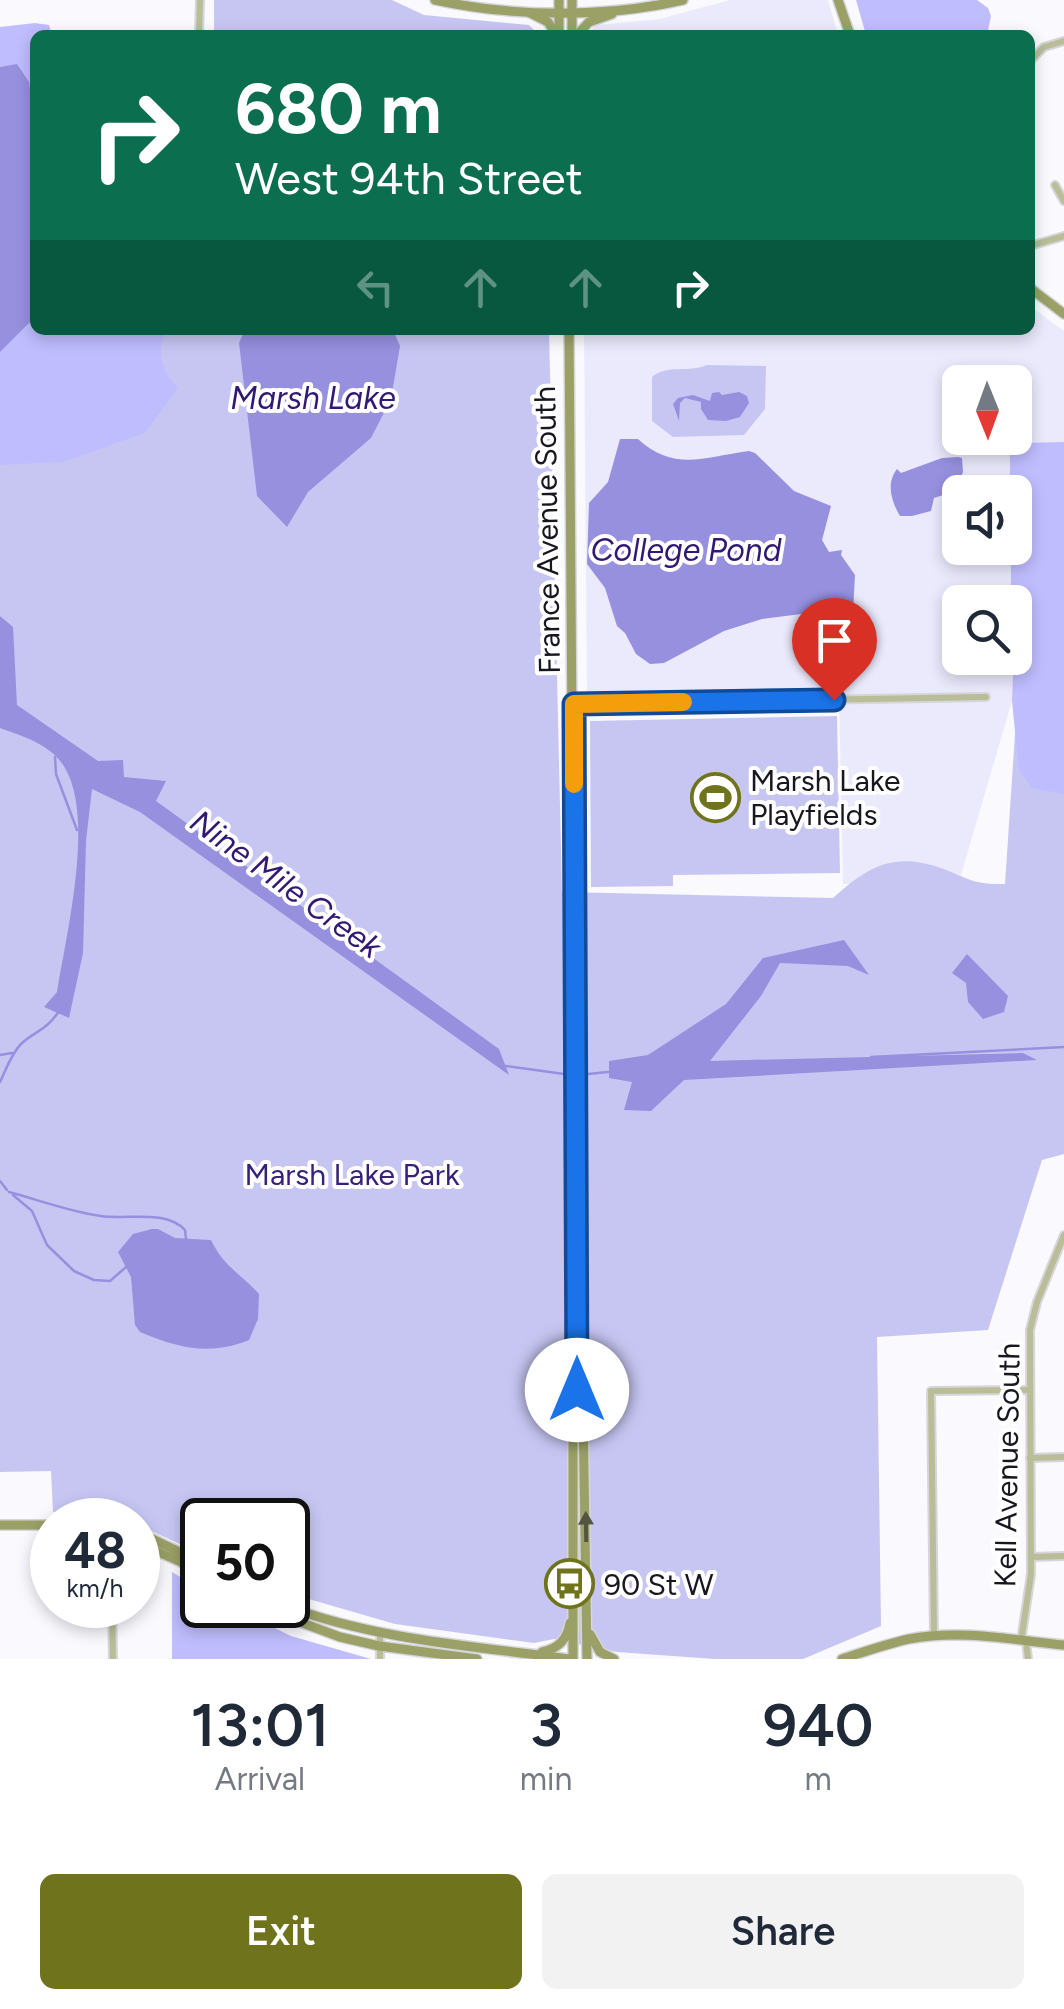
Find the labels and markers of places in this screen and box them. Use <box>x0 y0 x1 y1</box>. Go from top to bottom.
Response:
pin <box>792 598 877 701</box>
place label: Marsh Lake Playfields <box>750 762 900 833</box>
sports icon: Marsh Lake Playfields <box>689 771 741 823</box>
bus stop icon: 90 St W <box>543 1558 595 1610</box>
place label: 90 St W <box>604 1566 714 1603</box>

